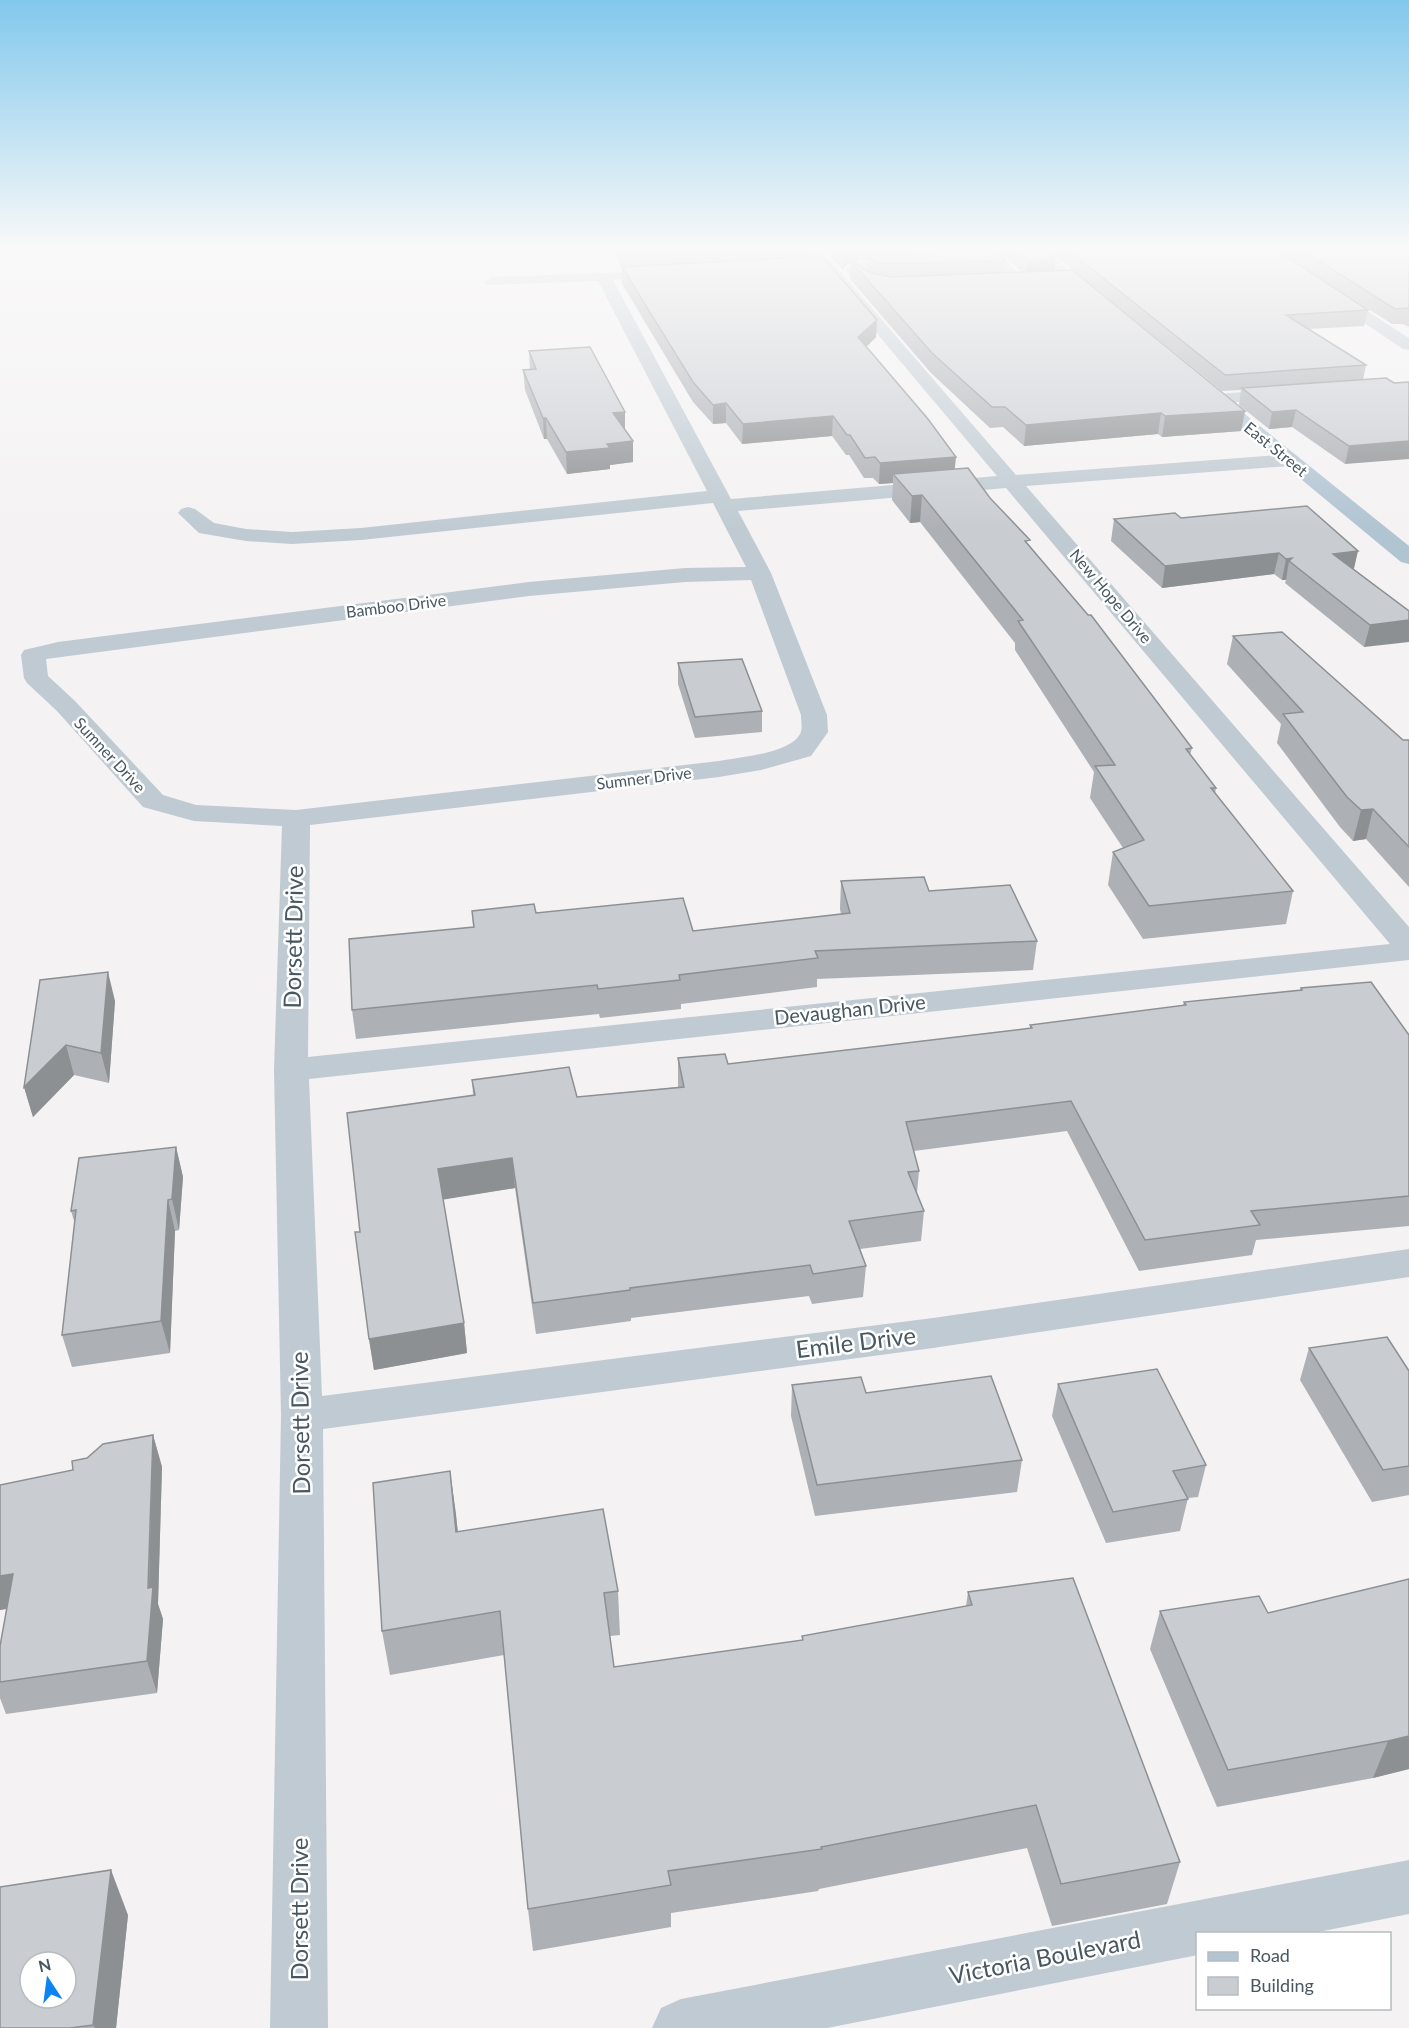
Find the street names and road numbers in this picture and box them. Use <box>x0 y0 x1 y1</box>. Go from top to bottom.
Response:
street label: East Street <box>1241 417 1312 480</box>
street label: New Hope Drive <box>1066 545 1156 647</box>
street label: Bamboo Drive <box>345 590 447 621</box>
street label: Sumner Drive <box>71 713 150 796</box>
street label: Sumner Drive <box>595 762 693 793</box>
street label: Dorsett Drive <box>277 865 308 1009</box>
street label: Devaughan Drive <box>773 989 927 1029</box>
street label: Emile Drive <box>794 1320 918 1363</box>
street label: Dorsett Drive <box>284 1351 315 1495</box>
street label: Dorsett Drive <box>284 1837 313 1981</box>
street label: Victoria Boulevard <box>947 1924 1143 1989</box>

